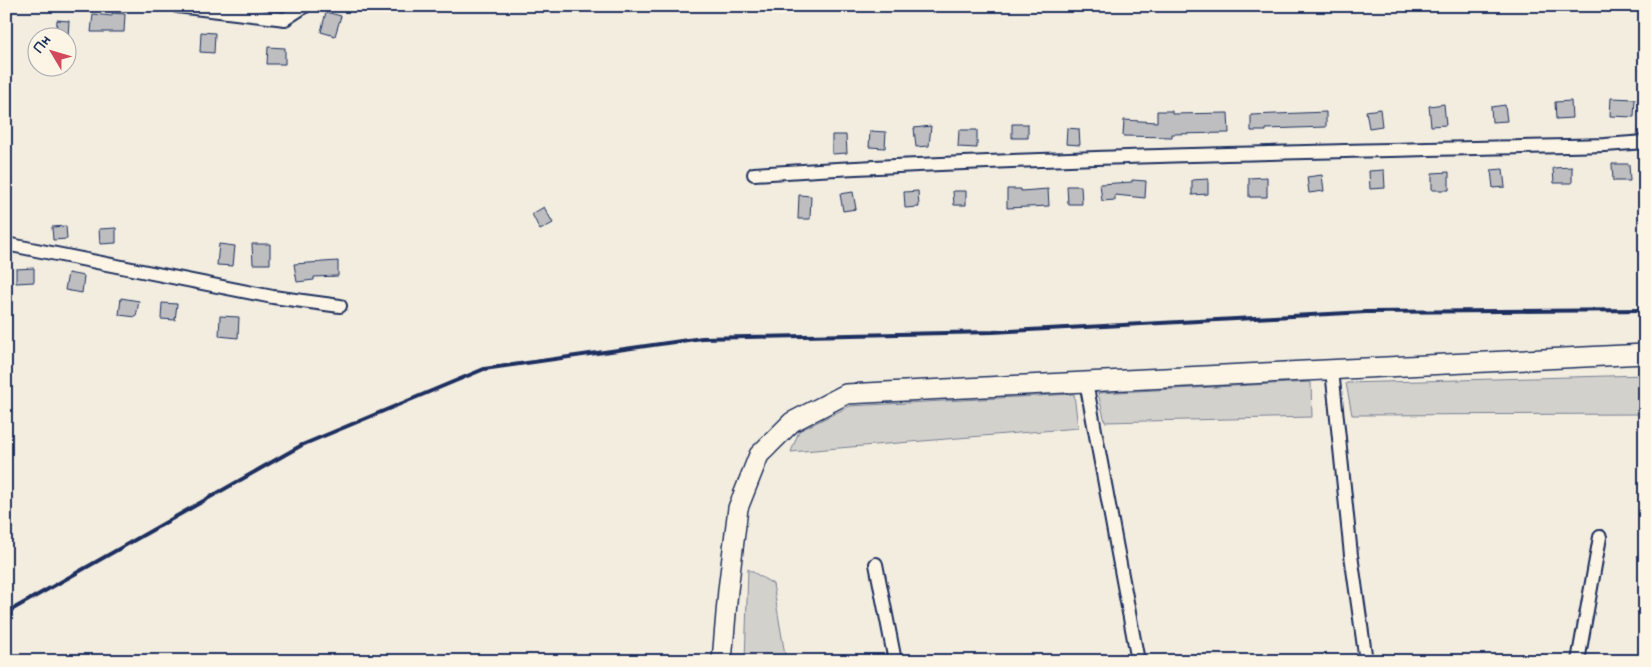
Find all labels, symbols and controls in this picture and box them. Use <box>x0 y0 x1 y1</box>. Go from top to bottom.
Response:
north arrow <box>28 28 78 78</box>
text: Пн <box>30 32 55 57</box>

